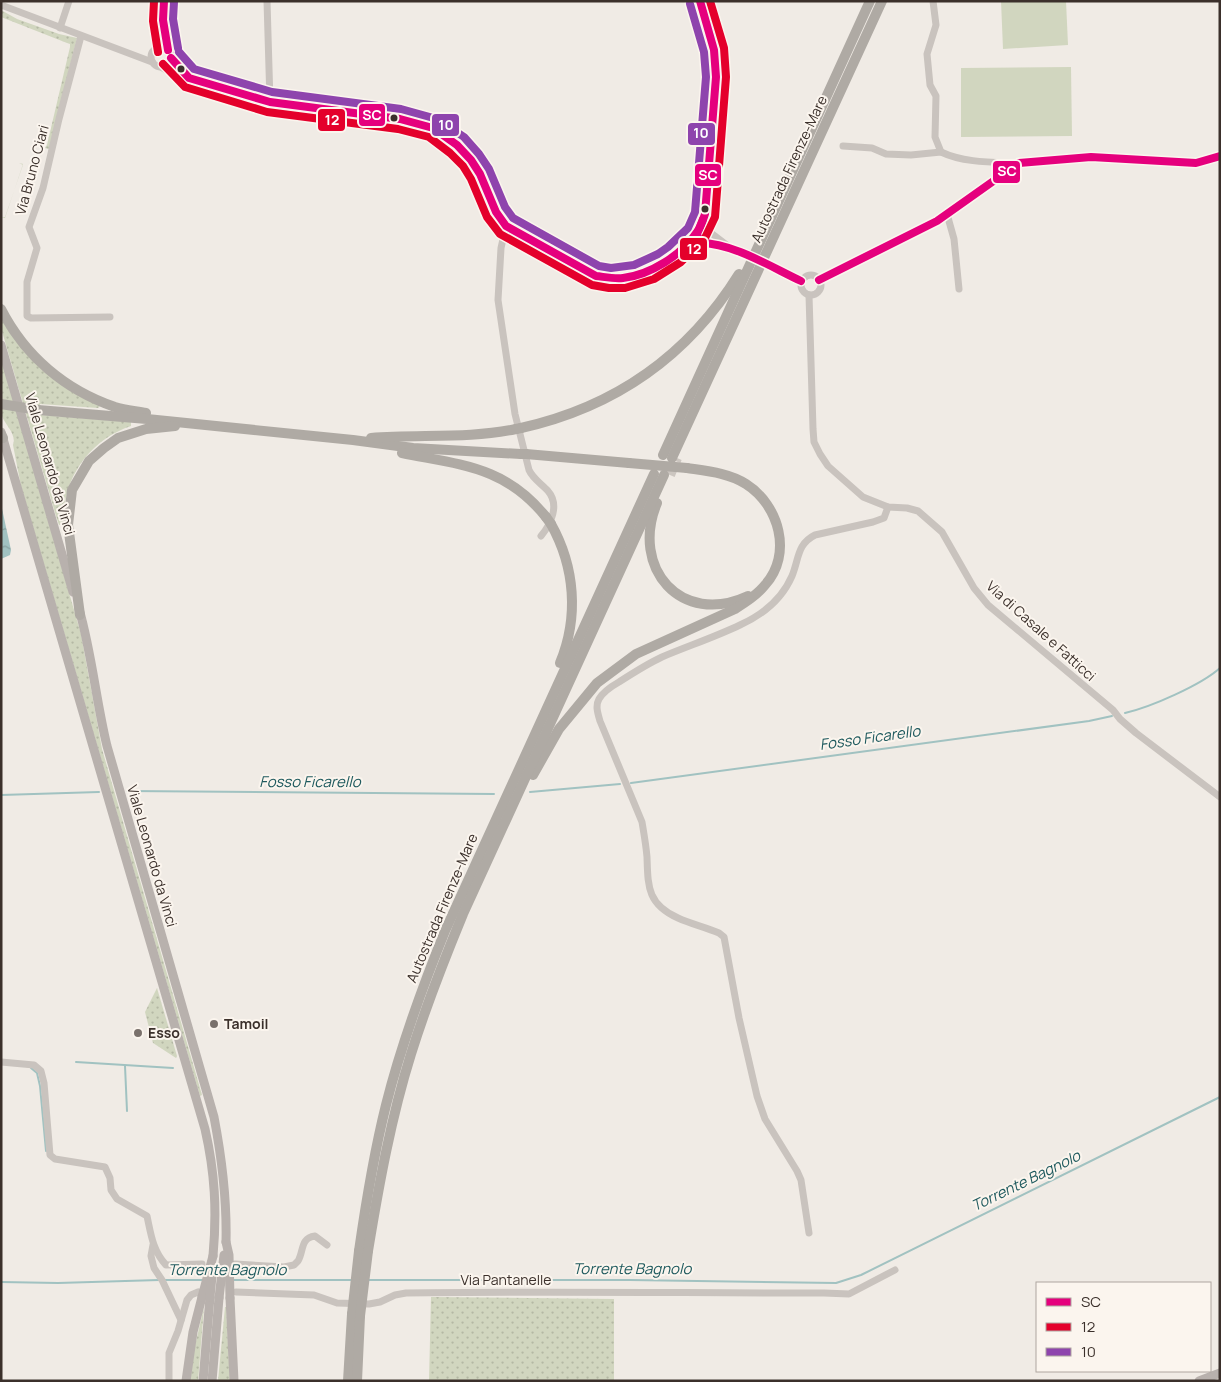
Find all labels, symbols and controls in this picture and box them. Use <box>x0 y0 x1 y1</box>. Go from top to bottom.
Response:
unlabelled marker <box>176 64 186 74</box>
street label: Autostrada Firenze-Mare <box>746 92 831 245</box>
line badge: SC <box>358 103 386 127</box>
text: SC <box>362 105 382 124</box>
line badge: 12 <box>317 108 346 132</box>
text: 12 <box>325 110 339 129</box>
unlabelled marker <box>389 113 399 123</box>
line badge: 10 <box>431 113 460 137</box>
text: 10 <box>438 115 454 134</box>
line badge: 10 <box>687 122 716 146</box>
street label: Via Bruno Ciari <box>10 123 53 217</box>
text: 10 <box>693 123 709 142</box>
line badge: SC <box>992 160 1021 184</box>
text: SC <box>997 161 1017 180</box>
line badge: SC <box>694 163 722 187</box>
text: SC <box>698 165 718 184</box>
unlabelled marker <box>700 204 710 214</box>
line badge: 12 <box>679 237 708 261</box>
text: 12 <box>687 239 701 258</box>
street label: Viale Leonardo da Vinci <box>21 391 80 537</box>
street label: Via di Casale e Fatticci <box>983 576 1100 685</box>
water label: Fosso Ficarello <box>818 720 923 755</box>
water label: Fosso Ficarello <box>259 771 362 792</box>
street label: Viale Leonardo da Vinci <box>123 783 182 929</box>
street label: Autostrada Firenze-Mare <box>402 830 482 985</box>
place label: Tamoil <box>224 1014 269 1033</box>
marker: Tamoil <box>208 1018 220 1030</box>
place label: Esso <box>148 1023 180 1042</box>
marker: Esso <box>132 1027 144 1039</box>
water label: Torrente Bagnolo <box>968 1145 1085 1216</box>
water label: Torrente Bagnolo <box>573 1258 692 1279</box>
water label: Torrente Bagnolo <box>168 1259 287 1280</box>
street label: Via Pantanelle <box>461 1270 551 1289</box>
legend <box>1036 1282 1211 1372</box>
text: SC <box>1081 1291 1101 1312</box>
text: 12 <box>1081 1316 1095 1337</box>
text: 10 <box>1081 1341 1096 1362</box>

